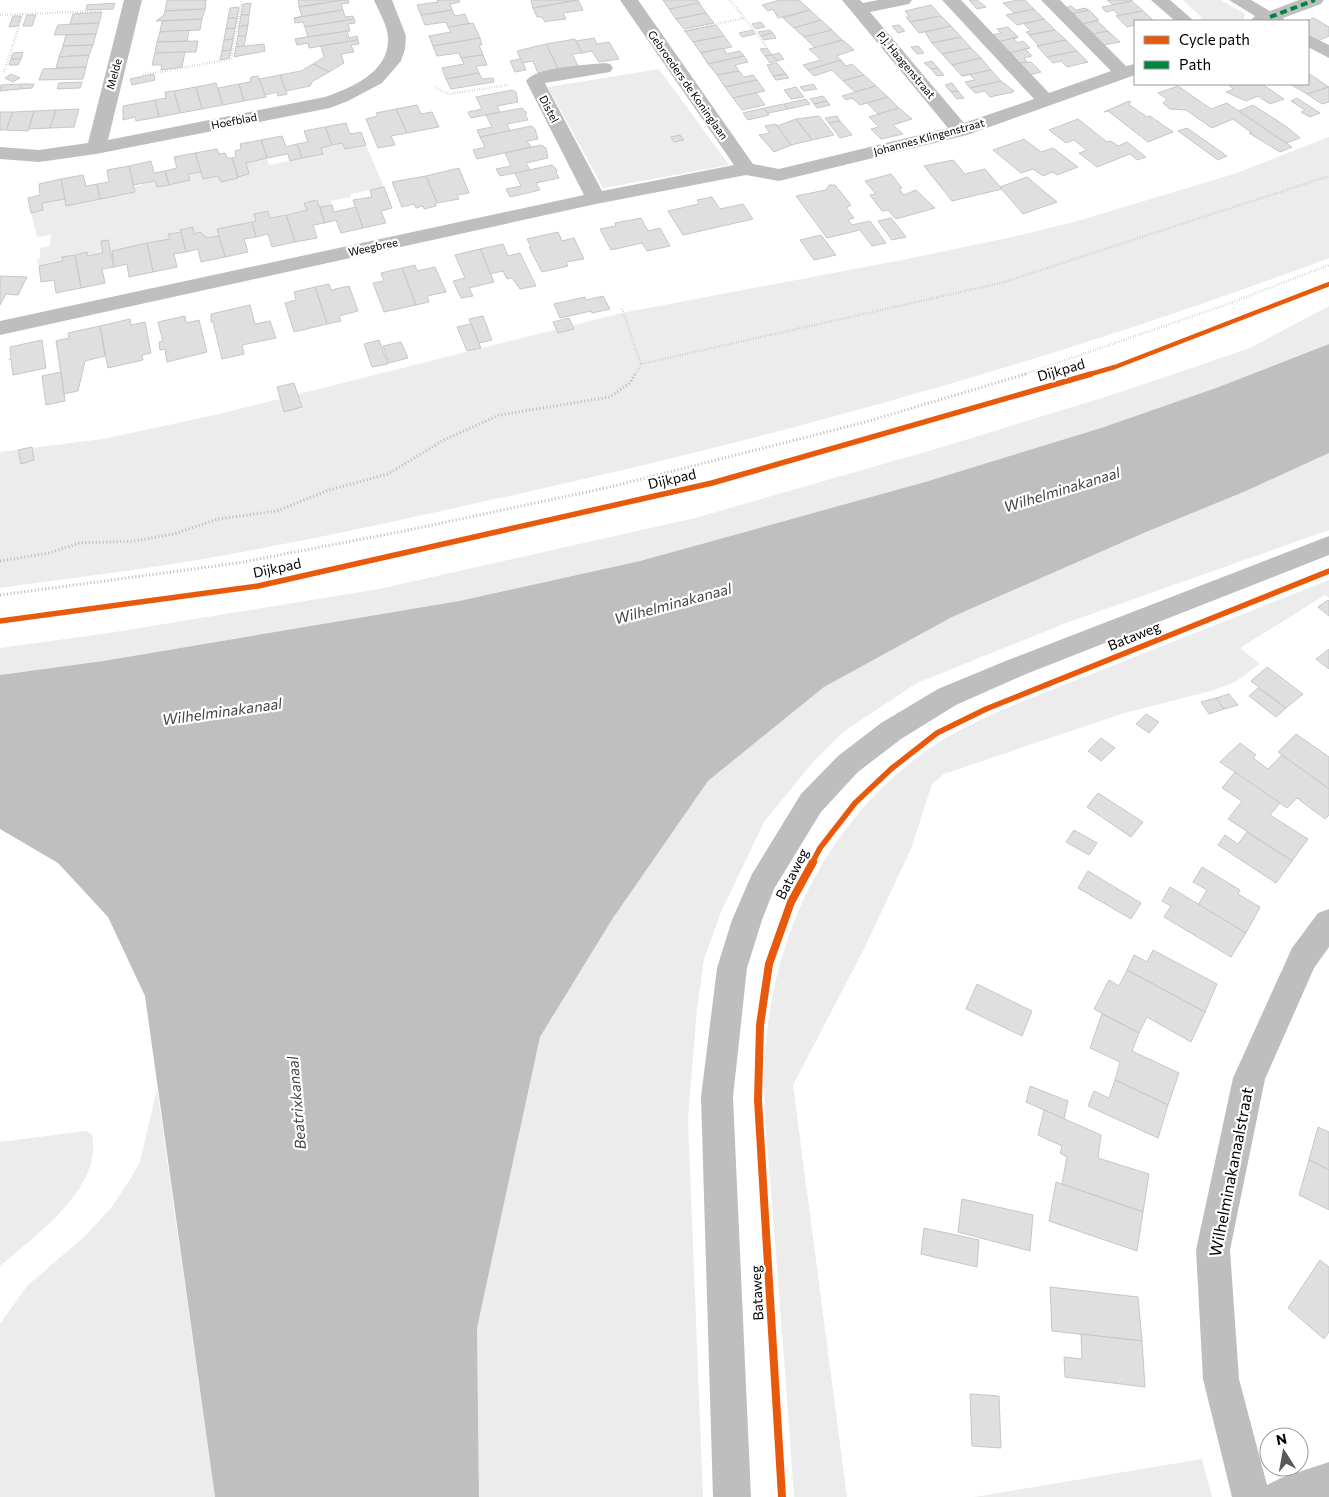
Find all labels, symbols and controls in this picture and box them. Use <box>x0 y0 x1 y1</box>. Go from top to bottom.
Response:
legend <box>1134 20 1309 85</box>
street label: Gebroeders de Koninglaan <box>646 28 731 142</box>
street label: P.J. Haagenstraat <box>874 28 939 102</box>
text: Cycle path <box>1179 30 1250 48</box>
text: Path <box>1179 55 1211 73</box>
street label: Melde <box>103 57 124 91</box>
street label: Distel <box>537 93 562 125</box>
street label: Hoefblad <box>210 110 258 131</box>
street label: Johannes Klingenstraat <box>872 115 987 159</box>
street label: Weegbree <box>347 235 399 258</box>
street label: Dijkpad <box>1035 355 1087 384</box>
water label: Wilhelminakanaal <box>1001 462 1123 515</box>
street label: Dijkpad <box>646 465 698 492</box>
street label: Dijkpad <box>251 554 303 581</box>
water label: Wilhelminakanaal <box>612 578 735 627</box>
street label: Bataweg <box>1105 617 1163 654</box>
water label: Wilhelminakanaal <box>161 694 284 728</box>
street label: Bataweg <box>771 845 812 902</box>
water label: Beatrixkanaal <box>283 1055 309 1150</box>
street label: Wilhelminakanaalstraat <box>1205 1085 1256 1258</box>
street label: Bataweg <box>747 1265 766 1321</box>
north arrow <box>1259 1427 1309 1477</box>
text: N <box>1275 1429 1288 1448</box>

